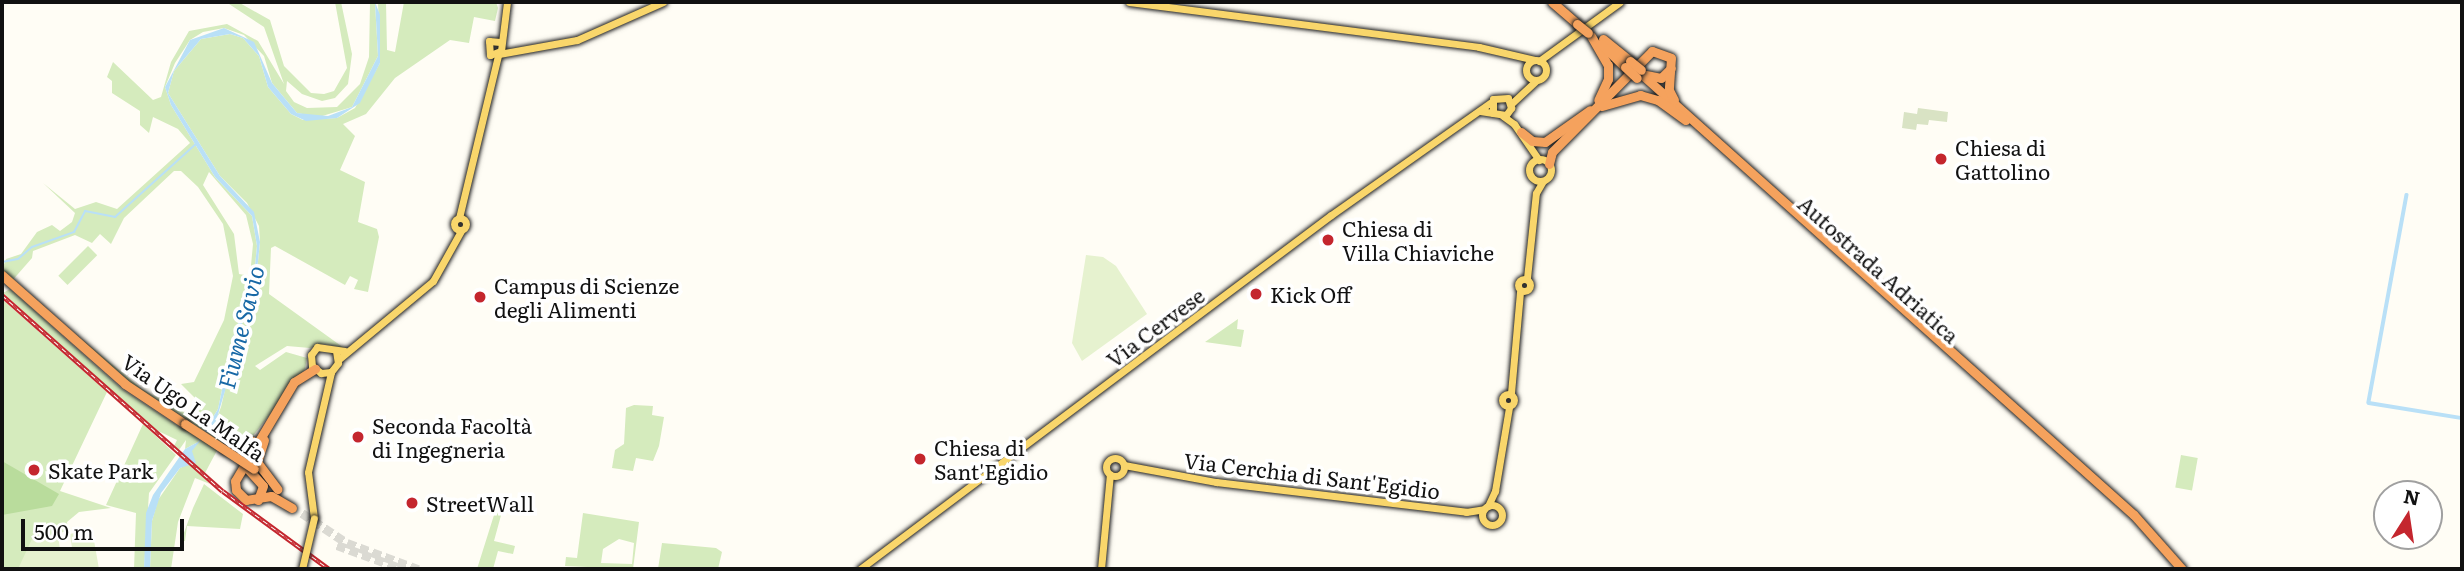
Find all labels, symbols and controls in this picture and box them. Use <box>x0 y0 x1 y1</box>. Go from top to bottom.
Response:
place label: Chiesa di Gattolino <box>1955 134 2050 184</box>
marker: Chiesa di Gattolino <box>1933 151 1949 167</box>
street label: Autostrada Adriatica <box>1793 190 1965 348</box>
place label: Chiesa di Villa Chiaviche <box>1342 215 1494 265</box>
marker: Chiesa di Villa Chiaviche <box>1320 232 1336 248</box>
water label: Fiume Savio <box>211 262 269 392</box>
place label: Campus di Scienze degli Alimenti <box>494 272 679 322</box>
place label: Kick Off <box>1270 281 1351 307</box>
street label: Via Cervese <box>1101 282 1209 372</box>
marker: Kick Off <box>1248 286 1264 302</box>
marker: Campus di Scienze degli Alimenti <box>472 289 488 305</box>
street label: Via Ugo La Malfa <box>118 348 270 466</box>
place label: Seconda Facoltà di Ingegneria <box>372 412 532 462</box>
marker: Seconda Facoltà di Ingegneria <box>350 429 366 445</box>
place label: Chiesa di Sant'Egidio <box>934 434 1048 484</box>
street label: Via Cerchia di Sant'Egidio <box>1182 447 1442 503</box>
marker: Chiesa di Sant'Egidio <box>912 451 928 467</box>
place label: Skate Park <box>48 457 154 483</box>
marker: Skate Park <box>26 462 42 478</box>
north arrow <box>2373 480 2443 550</box>
text: N <box>2401 481 2423 512</box>
place label: StreetWall <box>426 490 534 516</box>
marker: StreetWall <box>404 495 420 511</box>
scale bar <box>24 504 187 548</box>
text: 500 m <box>34 515 94 546</box>

